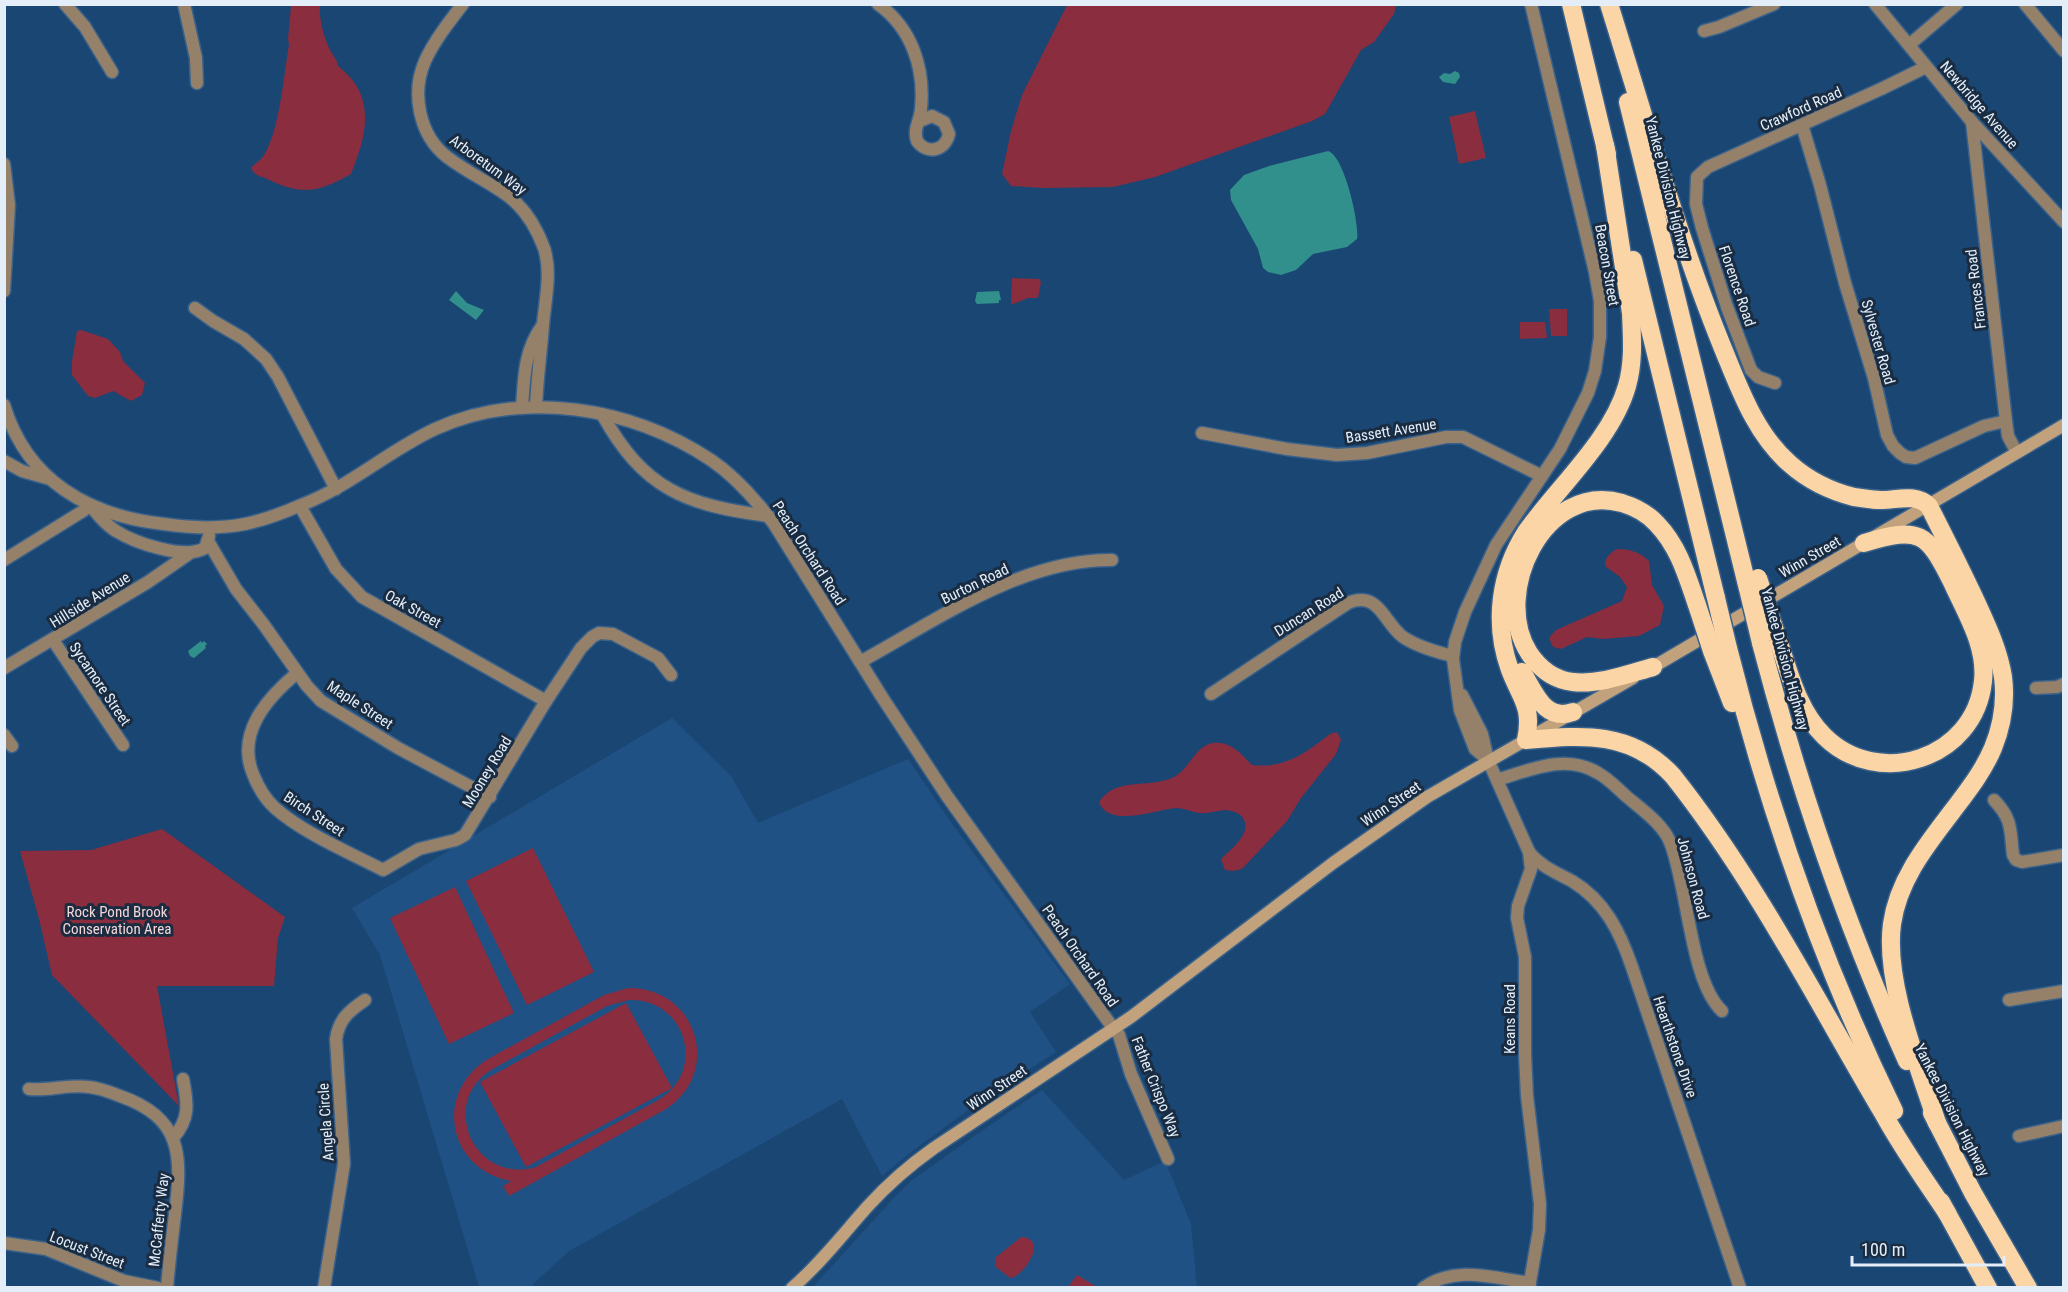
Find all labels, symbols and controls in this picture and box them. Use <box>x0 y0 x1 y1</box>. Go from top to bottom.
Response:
street label: Newbridge Avenue <box>1936 58 2022 152</box>
street label: Crawford Road <box>1757 83 1845 135</box>
street label: Yankee Division Highway <box>1642 115 1694 261</box>
street label: Arboretum Way <box>446 131 530 199</box>
street label: Beacon Street <box>1591 223 1623 307</box>
street label: Florence Road <box>1715 243 1759 329</box>
street label: Frances Road <box>1962 248 1990 330</box>
street label: Sylvester Road <box>1857 298 1899 386</box>
street label: Bassett Avenue <box>1344 415 1438 447</box>
street label: Peach Orchard Road <box>769 498 849 608</box>
street label: Winn Street <box>1776 532 1844 582</box>
street label: Burton Road <box>938 560 1012 608</box>
street label: Hillside Avenue <box>47 568 133 632</box>
street label: Duncan Road <box>1271 584 1347 640</box>
street label: Oak Street <box>382 586 444 632</box>
street label: Yankee Division Highway <box>1757 586 1813 732</box>
street label: Sycamore Street <box>65 639 135 729</box>
street label: Maple Street <box>324 677 396 733</box>
street label: Mooney Road <box>459 733 515 811</box>
street label: Winn Street <box>1358 778 1424 830</box>
street label: Birch Street <box>280 788 348 840</box>
street label: Johnson Road <box>1673 835 1713 921</box>
street label: Peach Orchard Road <box>1038 902 1122 1010</box>
park label: Rock Pond Brook Conservation Area <box>63 903 171 938</box>
street label: Keans Road <box>1501 984 1519 1054</box>
street label: Hearthstone Drive <box>1649 994 1701 1100</box>
street label: Father Crispo Way <box>1128 1034 1184 1140</box>
street label: Yankee Division Highway <box>1911 1041 1993 1179</box>
street label: Winn Street <box>964 1062 1030 1114</box>
street label: Angela Circle <box>314 1082 338 1162</box>
street label: McCafferty Way <box>145 1172 173 1268</box>
street label: Locust Street <box>47 1227 127 1273</box>
scale bar <box>1852 1229 2004 1267</box>
text: 100 m <box>1861 1239 1905 1260</box>

